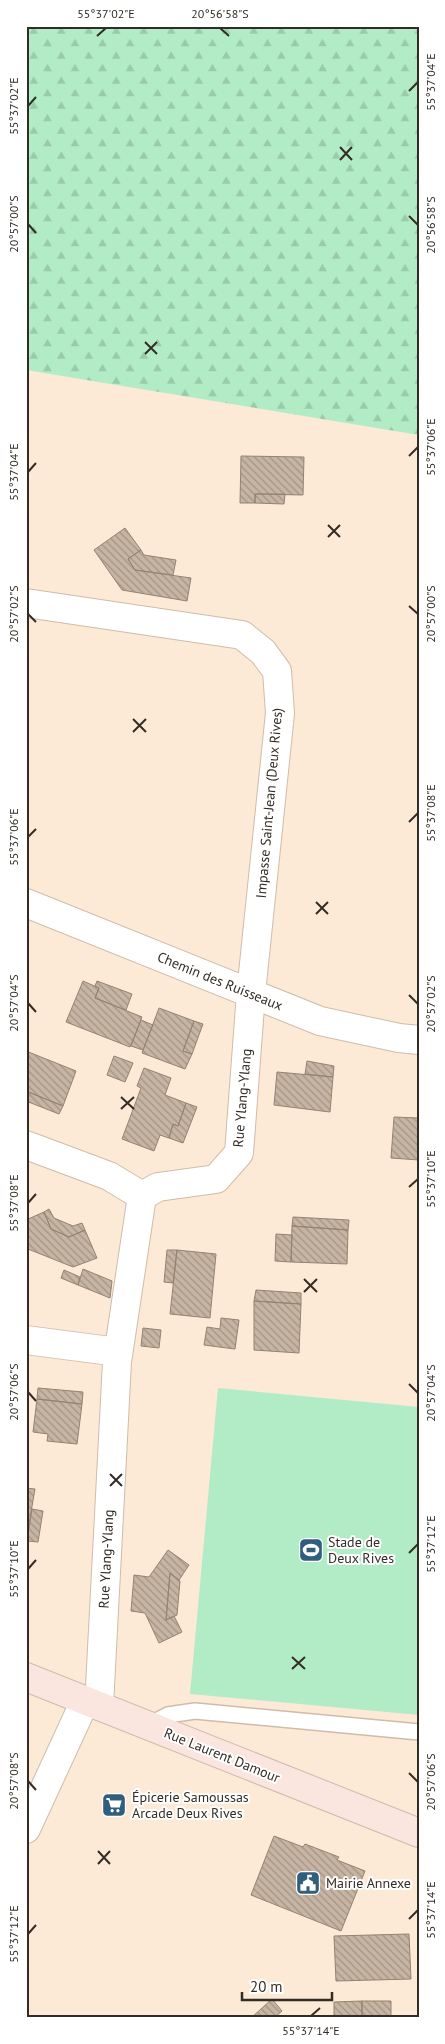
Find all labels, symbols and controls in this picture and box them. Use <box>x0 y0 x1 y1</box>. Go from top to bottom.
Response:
text: 55°37'02"E <box>77 6 135 21</box>
text: 20°56'58"S <box>191 6 249 21</box>
text: 55°37'04"E <box>423 53 438 111</box>
text: 55°37'02"E <box>6 77 21 135</box>
text: 20°57'00"S <box>6 195 21 253</box>
text: 20°56'58"S <box>423 196 438 254</box>
text: 55°37'06"E <box>423 418 438 476</box>
text: 55°37'04"E <box>6 443 21 501</box>
text: 20°57'02"S <box>6 585 21 643</box>
text: 20°57'00"S <box>423 585 438 643</box>
street label: Impasse Saint-Jean (Deux Rives) <box>252 707 286 899</box>
text: 55°37'08"E <box>423 784 438 842</box>
text: 55°37'06"E <box>6 808 21 866</box>
street label: Chemin des Ruisseaux <box>155 948 285 1014</box>
text: 20°57'04"S <box>6 974 21 1032</box>
text: 20°57'02"S <box>423 975 438 1033</box>
street label: Rue Ylang-Ylang <box>229 1048 255 1148</box>
text: 55°37'10"E <box>423 1150 438 1208</box>
text: 55°37'08"E <box>6 1174 21 1232</box>
text: 20°57'06"S <box>6 1363 21 1421</box>
text: 20°57'04"S <box>423 1364 438 1422</box>
street label: Rue Ylang-Ylang <box>94 1509 118 1609</box>
text: 55°37'12"E <box>423 1515 438 1573</box>
place label: Stade de Deux Rives <box>328 1533 394 1567</box>
sports icon: Stade de Deux Rives <box>298 1537 324 1563</box>
text: 55°37'10"E <box>6 1540 21 1598</box>
street label: Rue Laurent Damour <box>161 1724 283 1787</box>
text: 20°57'08"S <box>6 1752 21 1810</box>
text: 20°57'06"S <box>423 1753 438 1811</box>
place label: Épicerie Samoussas Arcade Deux Rives <box>132 1788 249 1822</box>
supermarket icon: Épicerie Samoussas Arcade Deux Rives <box>101 1792 127 1818</box>
public building icon: Mairie Annexe <box>295 1870 321 1896</box>
place label: Mairie Annexe <box>326 1874 411 1892</box>
text: 55°37'14"E <box>423 1881 438 1939</box>
text: 55°37'12"E <box>6 1905 21 1963</box>
scale bar <box>242 1969 332 2001</box>
text: 20 m <box>250 1977 283 1996</box>
text: 55°37'14"E <box>282 2023 340 2038</box>

